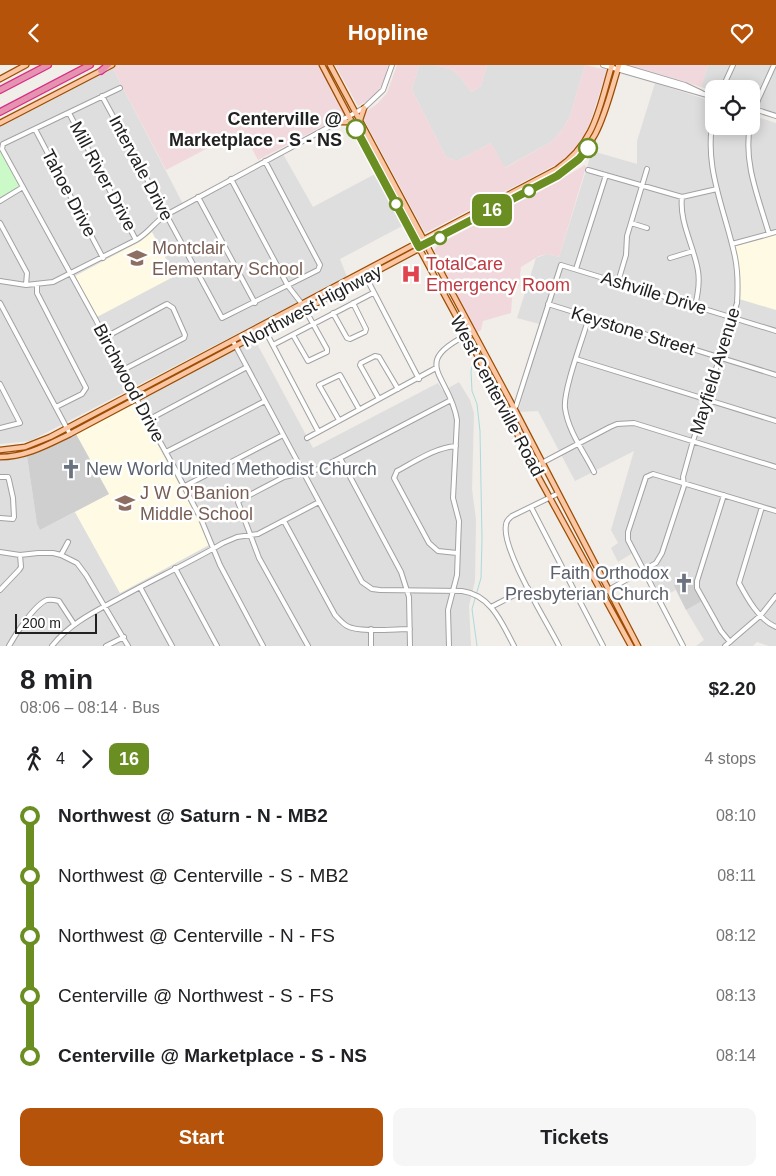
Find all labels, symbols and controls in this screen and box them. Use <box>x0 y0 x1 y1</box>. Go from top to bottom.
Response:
icon: back <box>20 19 48 47</box>
icon: heart <box>728 19 756 47</box>
text: Hopline <box>348 20 428 45</box>
map controls <box>705 80 760 135</box>
button: locate <box>705 80 760 135</box>
place label: Centerville @ Marketplace - S - NS <box>169 109 342 150</box>
street label: Intervale Drive <box>105 112 177 224</box>
street label: Mill River Drive <box>66 118 140 234</box>
marker: Centerville @ Marketplace - S - NS <box>346 119 366 139</box>
unlabelled marker <box>578 138 598 158</box>
street label: Tahoe Drive <box>38 146 100 240</box>
unlabelled marker <box>522 184 536 198</box>
line badge: 16 <box>470 194 514 226</box>
unlabelled marker <box>389 197 403 211</box>
text: 16 <box>482 200 502 220</box>
unlabelled marker <box>433 231 447 245</box>
place label: Montclair Elementary School <box>152 238 303 279</box>
school or university icon: Montclair Elementary School <box>126 247 148 269</box>
place label: TotalCare Emergency Room <box>426 254 570 295</box>
street label: Northwest Highway <box>239 261 385 351</box>
hospital icon: TotalCare Emergency Room <box>400 263 422 285</box>
street label: Ashville Drive <box>599 267 709 319</box>
street label: Keystone Street <box>569 303 697 359</box>
street label: Mayfield Avenue <box>686 305 744 437</box>
street label: West Centerville Road <box>446 312 548 480</box>
street label: Birchwood Drive <box>89 320 169 446</box>
church icon: New World United Methodist Church <box>60 458 82 480</box>
place label: New World United Methodist Church <box>86 459 377 479</box>
place label: J W O'Banion Middle School <box>140 483 253 524</box>
school or university icon: J W O'Banion Middle School <box>114 492 136 514</box>
place label: Faith Orthodox Presbyterian Church <box>505 563 669 604</box>
church icon: Faith Orthodox Presbyterian Church <box>673 572 695 594</box>
scale bar <box>15 611 98 634</box>
text: 200 m <box>22 615 61 631</box>
text: 8 min <box>20 664 93 695</box>
text: $2.20 <box>708 678 756 699</box>
text: 08:06 – 08:14 · Bus <box>20 699 160 716</box>
icon: walk <box>20 745 48 773</box>
icon: forward <box>73 745 101 773</box>
text: 16 <box>119 749 139 769</box>
text: 4 <box>56 750 65 767</box>
text: 4 stops <box>704 750 756 767</box>
text: Northwest @ Saturn - N - MB2 <box>58 805 328 826</box>
text: 08:10 <box>716 807 756 824</box>
text: Northwest @ Centerville - S - MB2 <box>58 865 349 886</box>
text: 08:11 <box>717 867 756 884</box>
text: Northwest @ Centerville - N - FS <box>58 925 335 946</box>
text: 08:12 <box>716 927 756 944</box>
text: Centerville @ Northwest - S - FS <box>58 985 334 1006</box>
text: 08:13 <box>716 987 756 1004</box>
text: Centerville @ Marketplace - S - NS <box>58 1045 367 1066</box>
text: 08:14 <box>716 1047 756 1064</box>
button: Start <box>20 1108 383 1166</box>
button: Tickets <box>393 1108 756 1166</box>

